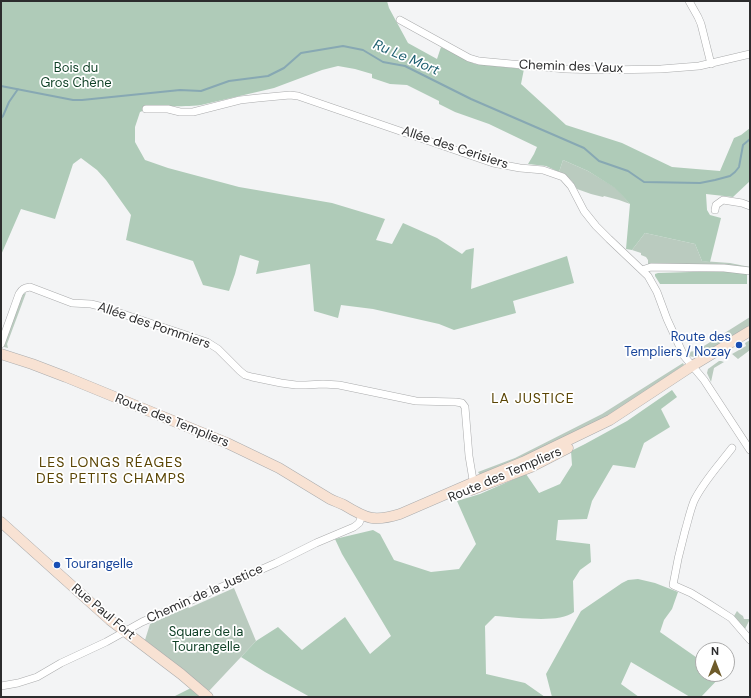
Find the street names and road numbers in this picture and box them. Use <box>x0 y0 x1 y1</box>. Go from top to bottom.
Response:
street label: Chemin des Vaux <box>519 57 623 77</box>
street label: Allée des Cerisiers <box>400 123 510 173</box>
street label: Allée des Pommiers <box>96 299 212 353</box>
street label: Route des Templiers <box>113 391 231 451</box>
street label: Route des Templiers <box>446 444 564 506</box>
street label: Chemin de la Justice <box>145 561 265 627</box>
street label: Rue Paul Fort <box>68 581 138 643</box>

